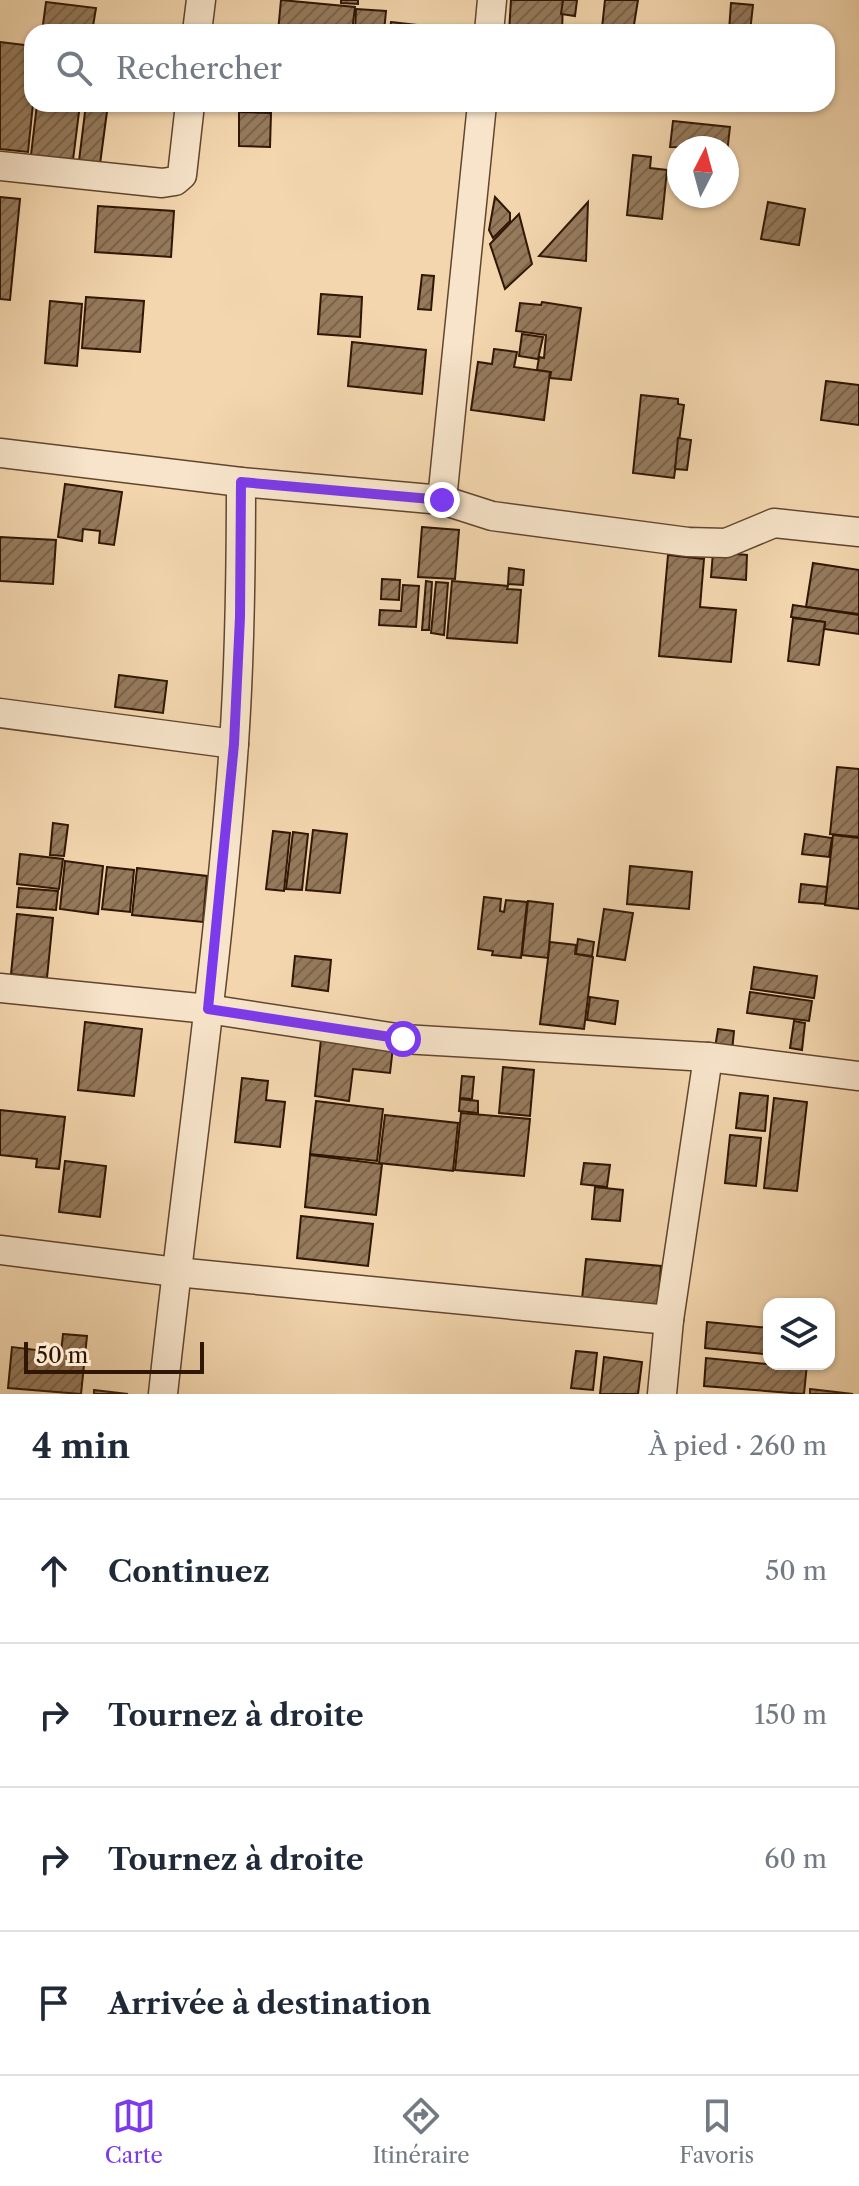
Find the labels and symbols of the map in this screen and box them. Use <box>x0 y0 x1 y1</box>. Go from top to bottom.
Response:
north arrow <box>667 136 739 208</box>
route end <box>424 482 460 518</box>
route start <box>385 1021 421 1057</box>
scale bar <box>24 1338 204 1374</box>

